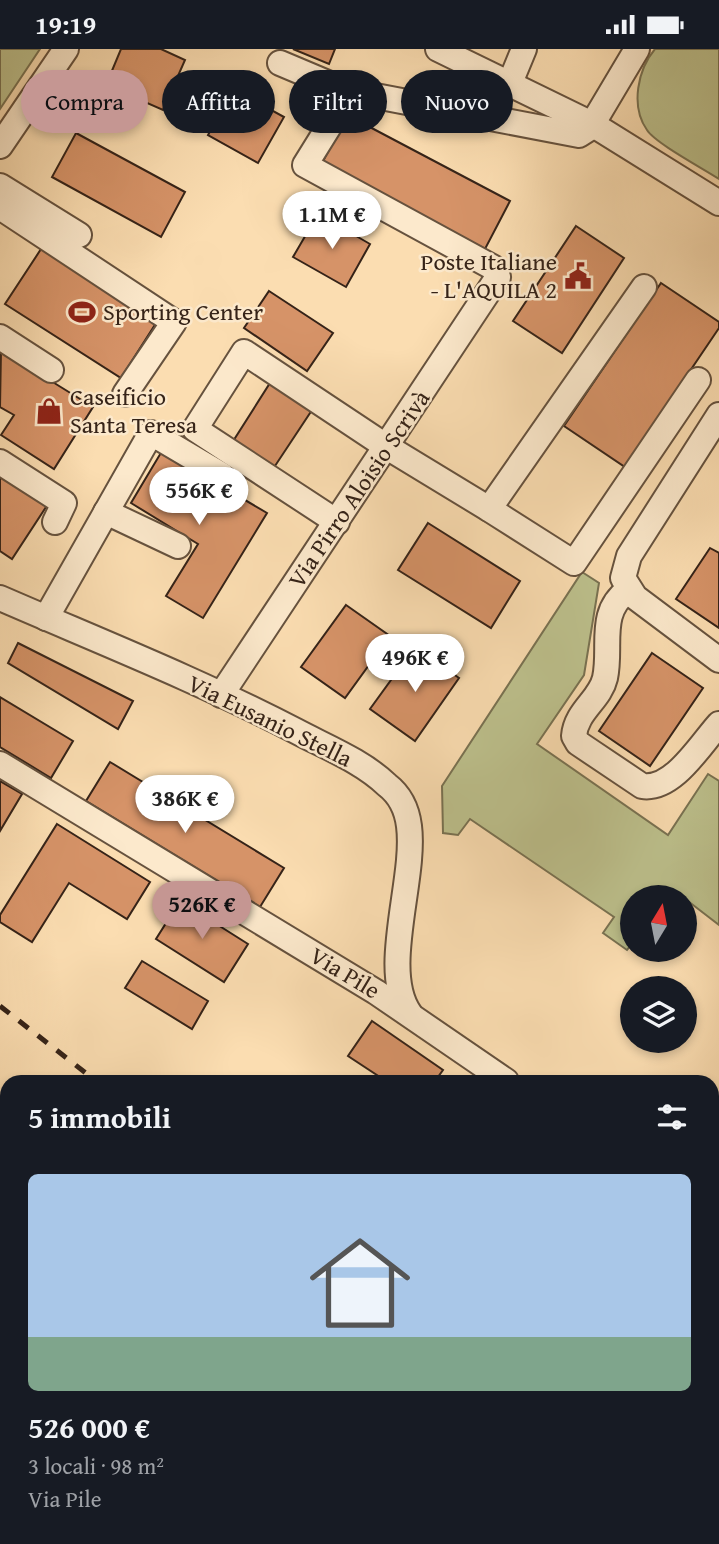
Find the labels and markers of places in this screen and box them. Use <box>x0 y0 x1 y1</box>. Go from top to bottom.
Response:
pin: 1.1M € <box>275 191 389 251</box>
place label: Poste Italiane - L'AQUILA 2 <box>421 244 557 307</box>
public building icon: Poste Italiane - L'AQUILA 2 <box>563 261 593 291</box>
place label: Sporting Center <box>103 294 263 329</box>
sports icon: Sporting Center <box>67 297 97 327</box>
place label: Caseificio Santa Teresa <box>70 379 198 442</box>
shop icon: Caseificio Santa Teresa <box>34 396 64 426</box>
pin: 556K € <box>142 468 256 527</box>
pin: 496K € <box>358 635 472 694</box>
pin: 386K € <box>128 775 242 835</box>
pin: 526K € <box>145 881 259 941</box>

